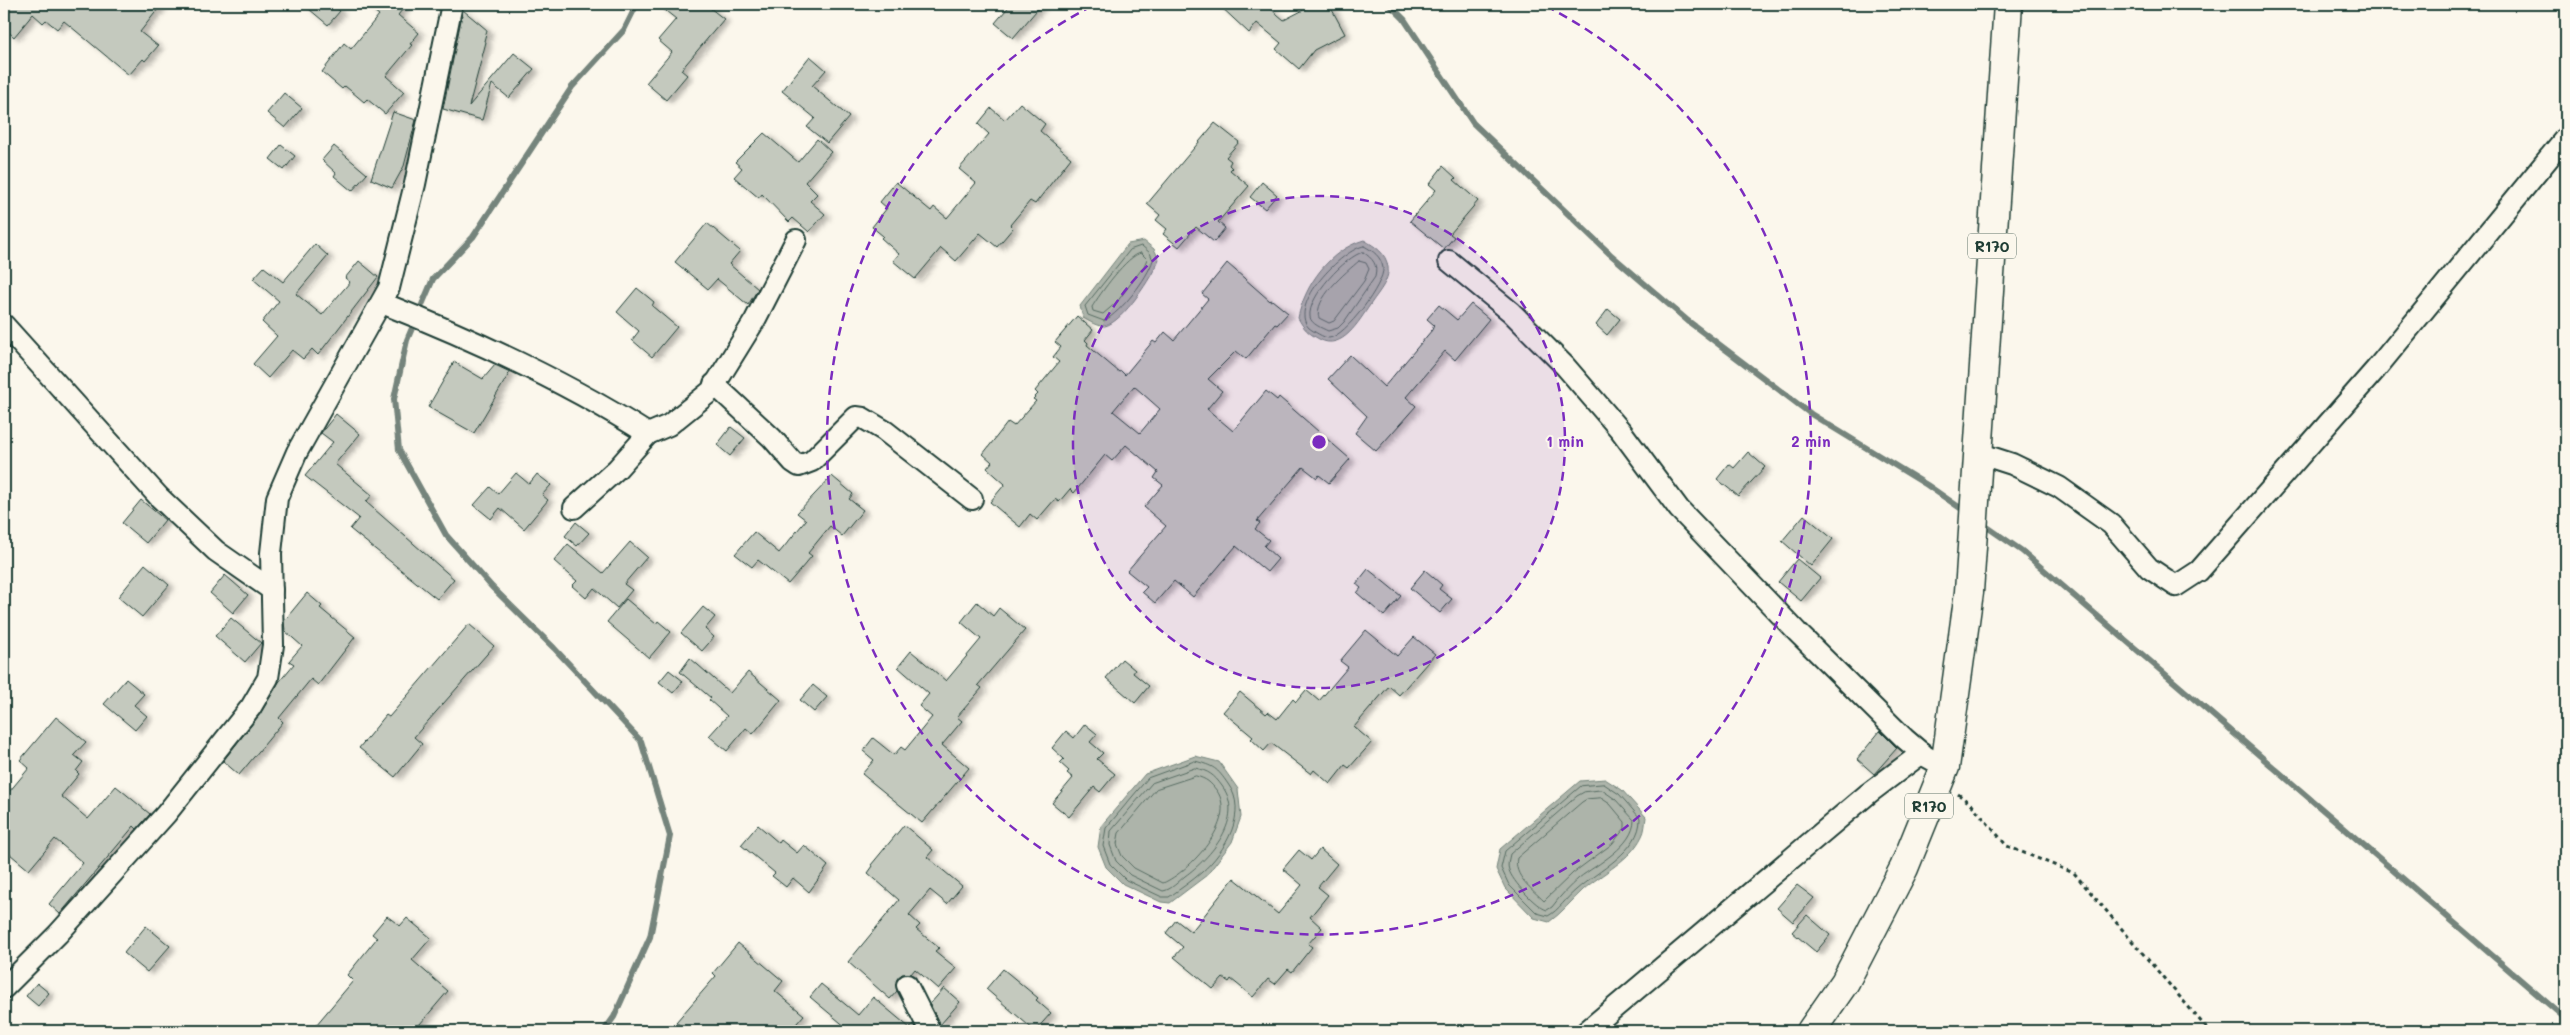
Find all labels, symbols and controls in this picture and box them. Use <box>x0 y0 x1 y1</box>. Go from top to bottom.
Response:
road number: R170 <box>1968 234 2016 258</box>
text: 1 min <box>1546 431 1584 451</box>
text: 2 min <box>1791 431 1831 451</box>
centre of rings <box>1310 433 1328 451</box>
road number: R170 <box>1905 794 1953 818</box>

